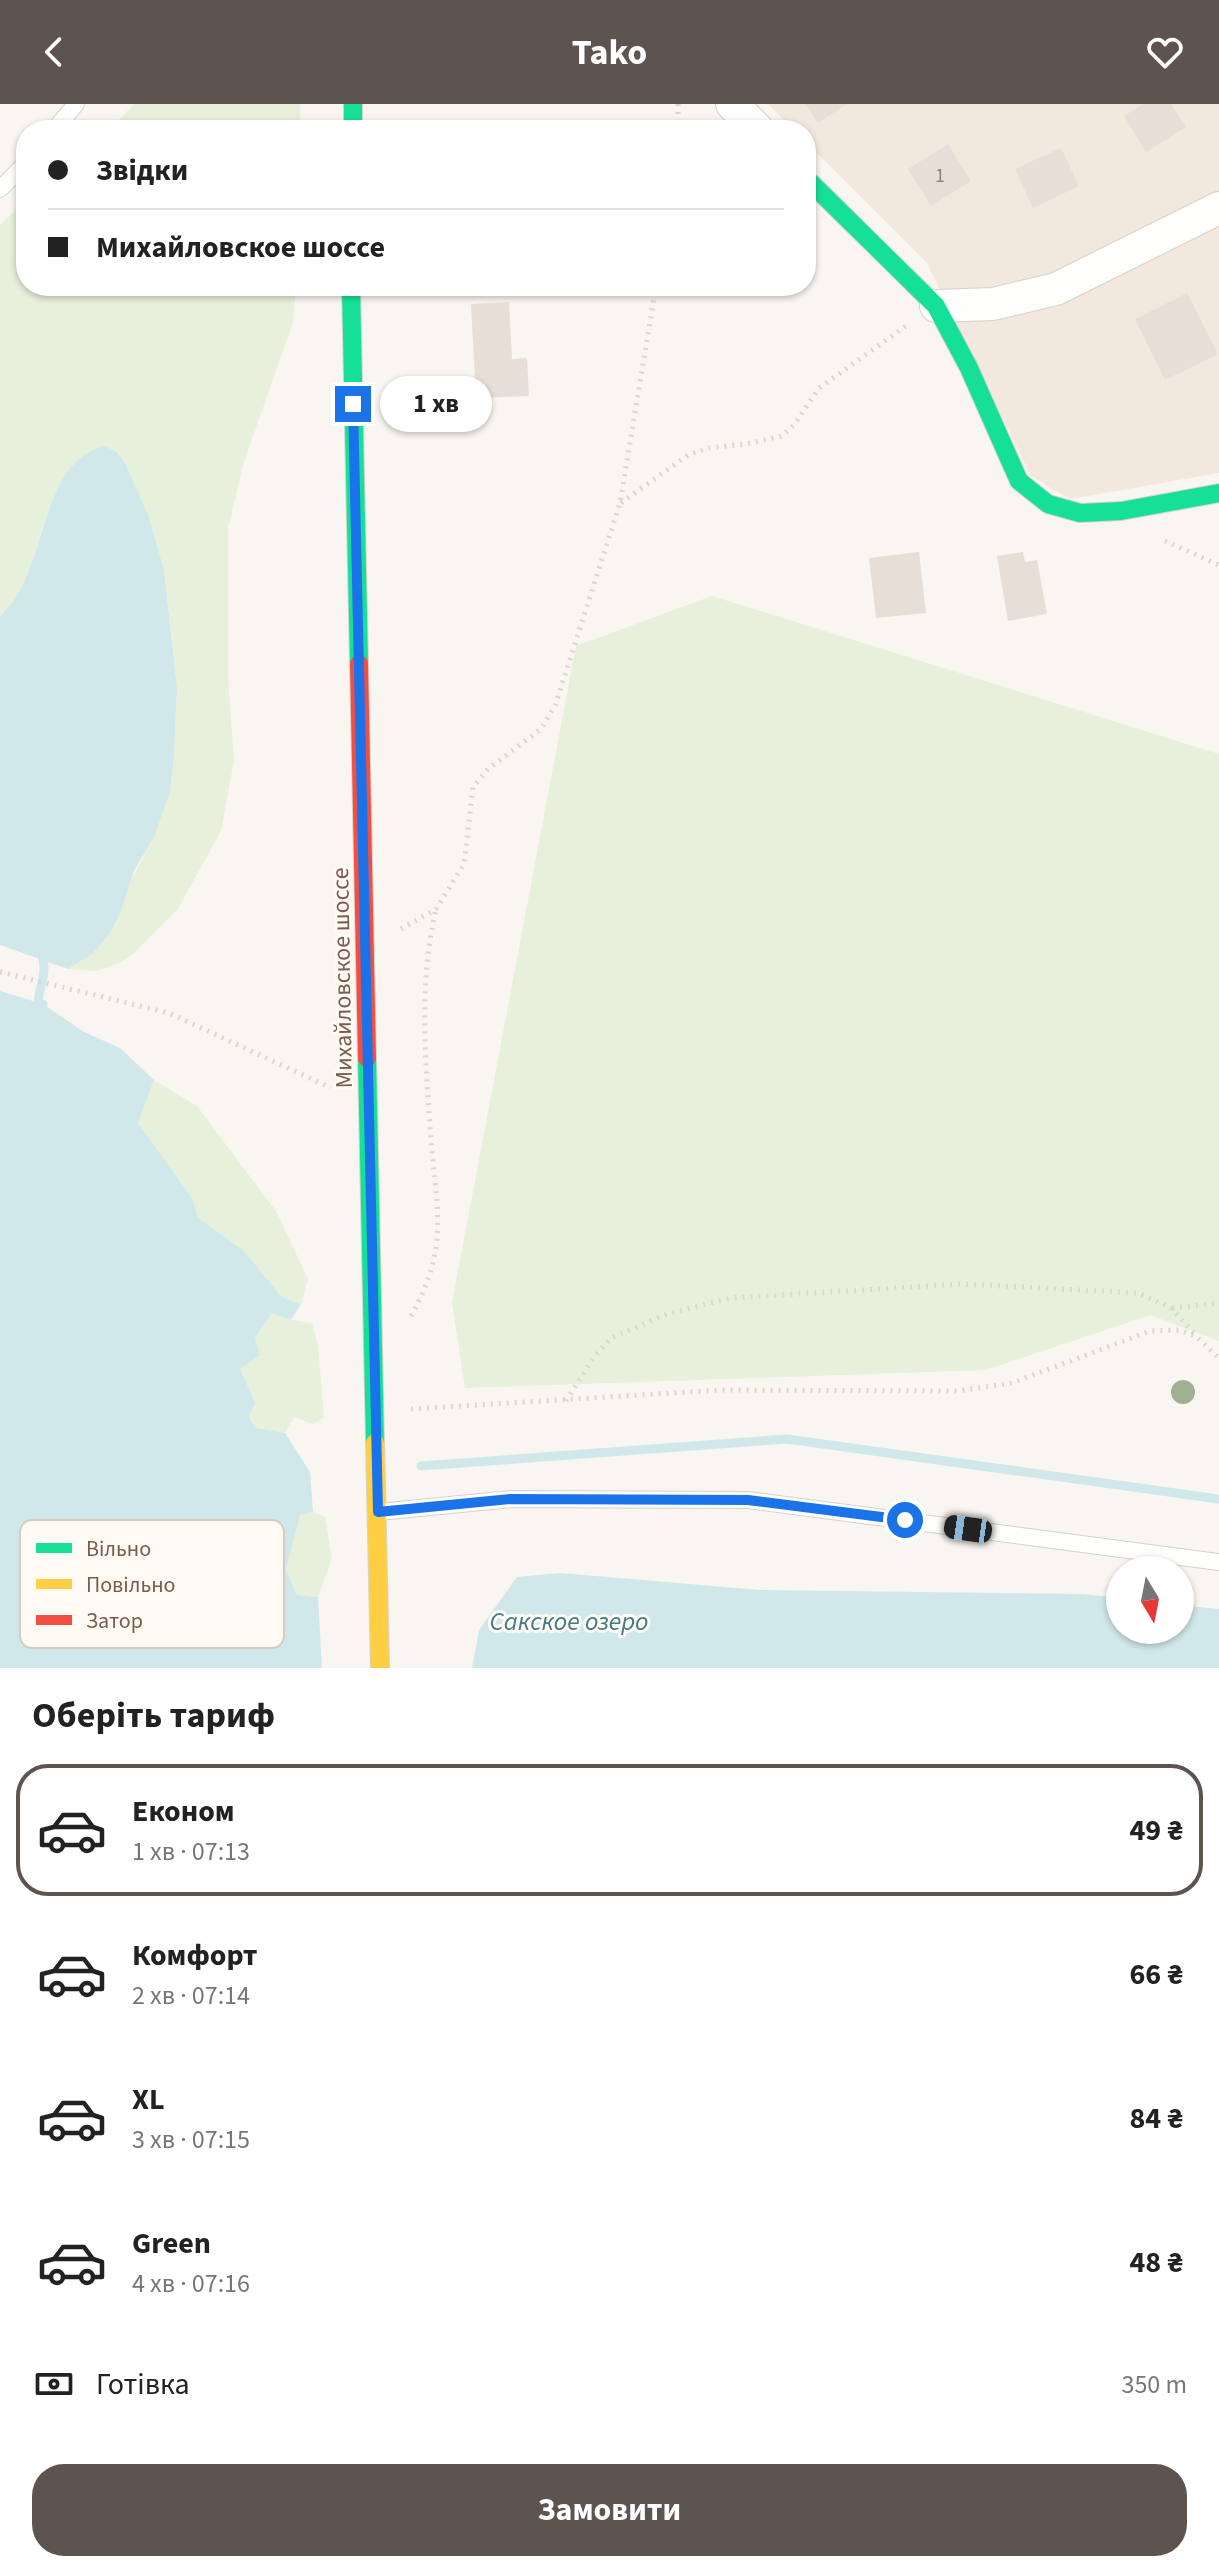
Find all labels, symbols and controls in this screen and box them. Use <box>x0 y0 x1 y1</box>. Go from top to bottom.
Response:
text: Tako <box>572 27 647 78</box>
icon: back <box>32 30 76 74</box>
icon: heart <box>1143 30 1187 74</box>
text: Звідки <box>96 149 188 192</box>
house number: 1 <box>935 162 945 190</box>
text: Михайловское шоссе <box>96 226 385 269</box>
callout: 1 хв <box>381 376 493 432</box>
text: 1 хв <box>413 385 459 422</box>
route end <box>335 386 371 422</box>
street label: Михайловское шоссе <box>323 867 362 1089</box>
route start <box>887 1502 923 1538</box>
car <box>943 1514 993 1544</box>
legend <box>20 1520 284 1648</box>
text: Вільно <box>86 1533 151 1565</box>
north arrow <box>1106 1556 1194 1644</box>
map controls <box>1106 1556 1194 1644</box>
text: Повільно <box>86 1569 175 1601</box>
water label: Сакское озеро <box>490 1603 648 1640</box>
text: Затор <box>86 1605 143 1637</box>
text: Оберіть тариф <box>32 1690 275 1741</box>
text: Економ <box>132 1790 235 1833</box>
icon: car <box>36 1794 108 1866</box>
text: 49 ₴ <box>1129 1809 1183 1852</box>
text: 1 хв · 07:13 <box>132 1833 250 1870</box>
text: Комфорт <box>132 1934 258 1977</box>
icon: car <box>36 1938 108 2010</box>
text: 66 ₴ <box>1129 1953 1183 1996</box>
text: 2 хв · 07:14 <box>132 1977 250 2014</box>
text: XL <box>132 2078 165 2121</box>
icon: car <box>36 2082 108 2154</box>
text: 84 ₴ <box>1129 2097 1183 2140</box>
text: 3 хв · 07:15 <box>132 2121 250 2158</box>
text: Green <box>132 2222 211 2265</box>
icon: car <box>36 2226 108 2298</box>
text: 48 ₴ <box>1129 2241 1183 2284</box>
text: 4 хв · 07:16 <box>132 2265 250 2302</box>
icon: cash <box>32 2362 76 2406</box>
text: Готівка <box>96 2363 190 2406</box>
text: 350 m <box>1121 2366 1187 2403</box>
button: Замовити <box>32 2464 1187 2556</box>

